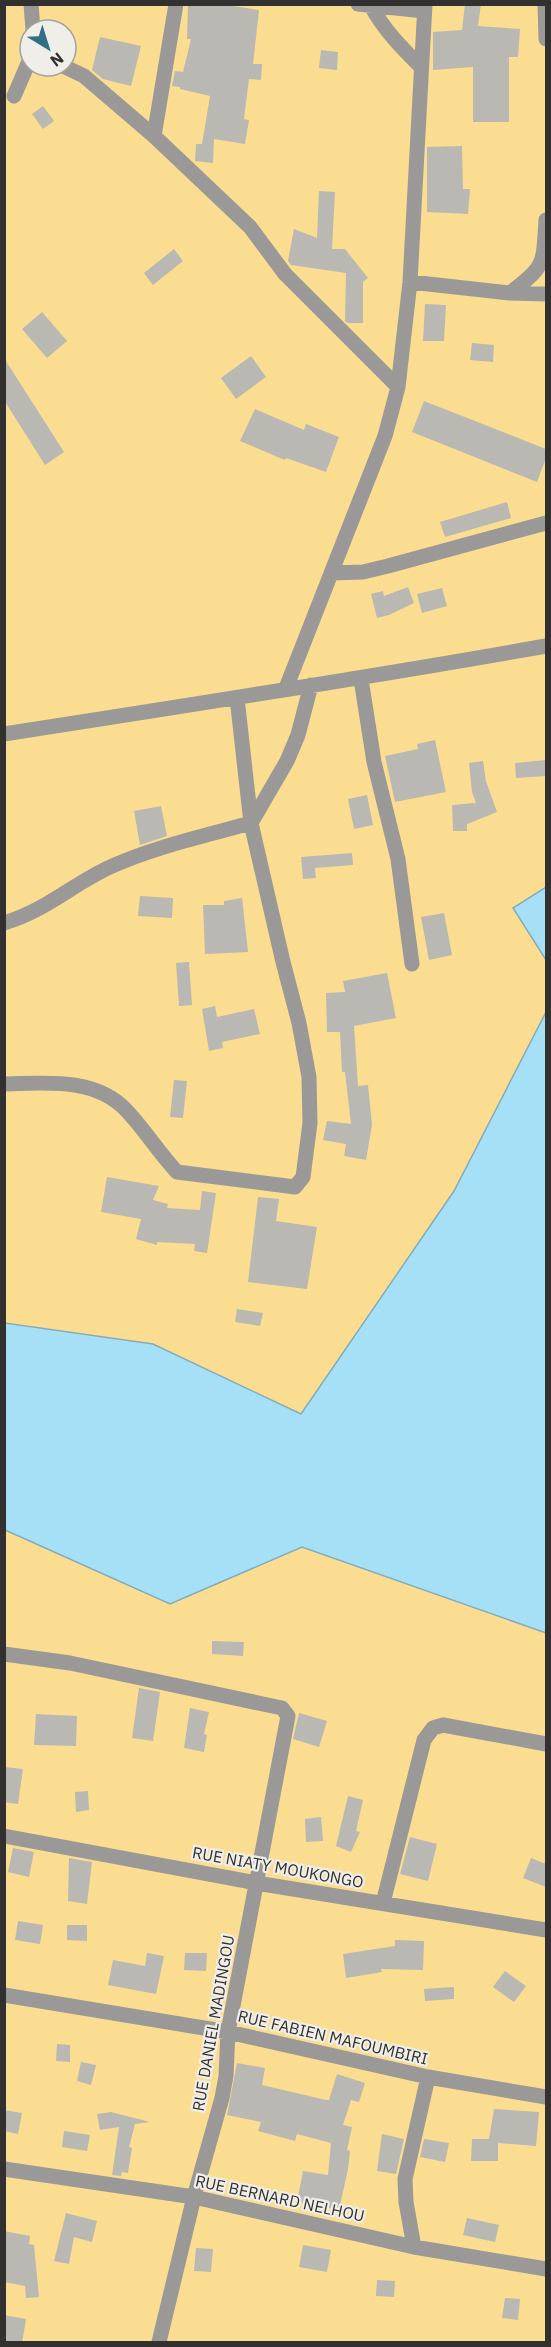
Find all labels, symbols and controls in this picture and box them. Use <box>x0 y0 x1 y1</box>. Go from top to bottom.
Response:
north arrow <box>18 18 78 78</box>
text: N <box>47 48 68 71</box>
street label: RUE NIATY MOUKONGO <box>191 1842 365 1892</box>
street label: RUE DANIEL MADINGOU <box>188 1933 238 2113</box>
street label: RUE FABIEN MAFOUMBIRI <box>236 2005 430 2069</box>
street label: RUE BERNARD NELHOU <box>194 2170 366 2226</box>

